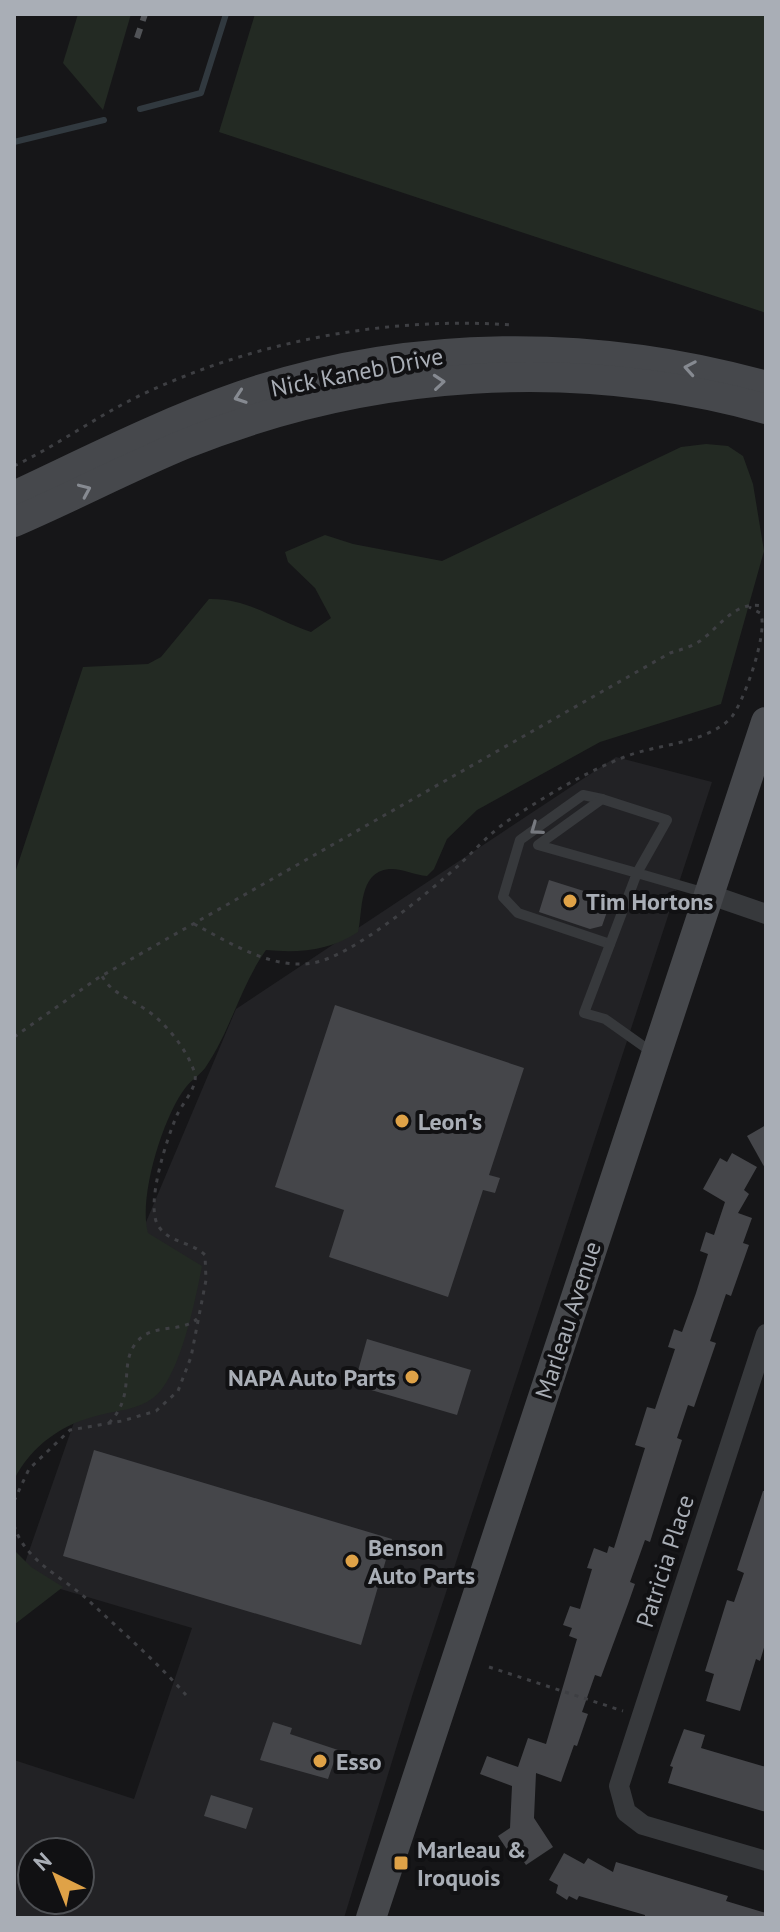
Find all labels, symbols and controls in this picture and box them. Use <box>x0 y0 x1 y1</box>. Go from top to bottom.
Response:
street label: Nick Kaneb Drive <box>268 340 446 404</box>
one-way arrow <box>684 360 697 377</box>
one-way arrow <box>433 374 446 391</box>
one-way arrow <box>234 387 248 403</box>
one-way arrow <box>77 484 92 500</box>
one-way arrow <box>530 819 544 834</box>
place label: Tim Hortons <box>586 886 714 917</box>
marker: Tim Hortons <box>561 892 579 910</box>
place label: Leon's <box>418 1106 482 1137</box>
marker: Leon's <box>393 1112 411 1130</box>
street label: Marleau Avenue <box>528 1237 608 1403</box>
place label: NAPA Auto Parts <box>228 1362 396 1393</box>
marker: NAPA Auto Parts <box>403 1368 421 1386</box>
street label: Patricia Place <box>629 1491 701 1631</box>
place label: Benson Auto Parts <box>368 1532 475 1591</box>
marker: Benson Auto Parts <box>343 1552 361 1570</box>
place label: Esso <box>336 1746 382 1777</box>
marker: Esso <box>311 1752 329 1770</box>
place label: Marleau & Iroquois <box>417 1834 526 1893</box>
north arrow <box>16 1836 96 1916</box>
text: N <box>28 1846 57 1877</box>
marker: Marleau & Iroquois <box>392 1854 410 1872</box>

